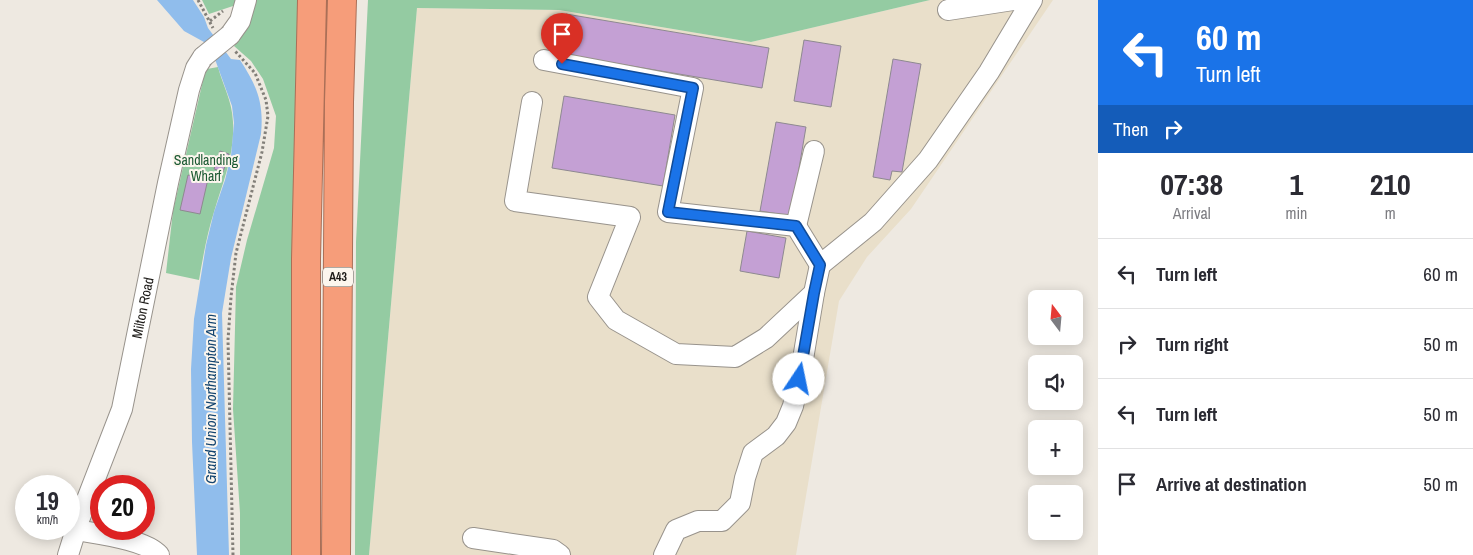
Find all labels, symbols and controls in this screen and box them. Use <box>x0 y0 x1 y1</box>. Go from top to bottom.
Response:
pin <box>541 13 583 64</box>
text: 60 m <box>1196 14 1261 61</box>
icon: arrive <box>548 20 576 48</box>
icon: left <box>1113 20 1178 85</box>
text: Turn left <box>1196 59 1261 89</box>
icon: right <box>1159 115 1187 143</box>
text: Then <box>1113 116 1149 142</box>
park label: Sandlanding Wharf <box>174 151 239 185</box>
text: 07:38 <box>1160 164 1223 204</box>
text: 1 <box>1290 164 1303 204</box>
text: 210 <box>1370 164 1411 204</box>
text: Arrival <box>1173 202 1211 224</box>
text: min <box>1285 202 1307 224</box>
text: m <box>1385 202 1396 224</box>
icon: left <box>1113 260 1141 288</box>
text: Turn left <box>1156 261 1217 287</box>
text: 60 m <box>1423 261 1458 287</box>
road number: A43 <box>323 268 353 286</box>
street label: Milton Road <box>128 276 158 340</box>
north arrow <box>1028 290 1082 345</box>
map controls <box>1028 290 1083 540</box>
water label: Grand Union Northampton Arm <box>200 314 221 484</box>
icon: right <box>1113 330 1141 358</box>
text: Turn right <box>1156 331 1228 357</box>
text: 50 m <box>1423 331 1458 357</box>
position arrow <box>772 352 824 404</box>
button: sound <box>1028 355 1083 410</box>
icon: left <box>1113 400 1141 428</box>
text: Turn left <box>1156 401 1217 427</box>
text: 50 m <box>1423 401 1458 427</box>
button: + <box>1028 420 1083 475</box>
icon: arrive <box>1113 470 1141 498</box>
text: Arrive at destination <box>1156 471 1307 497</box>
text: 50 m <box>1423 471 1458 497</box>
speed limit sign: 20 <box>90 475 155 540</box>
text: 19 <box>36 484 59 518</box>
button: − <box>1028 485 1083 540</box>
text: km/h <box>37 512 58 528</box>

